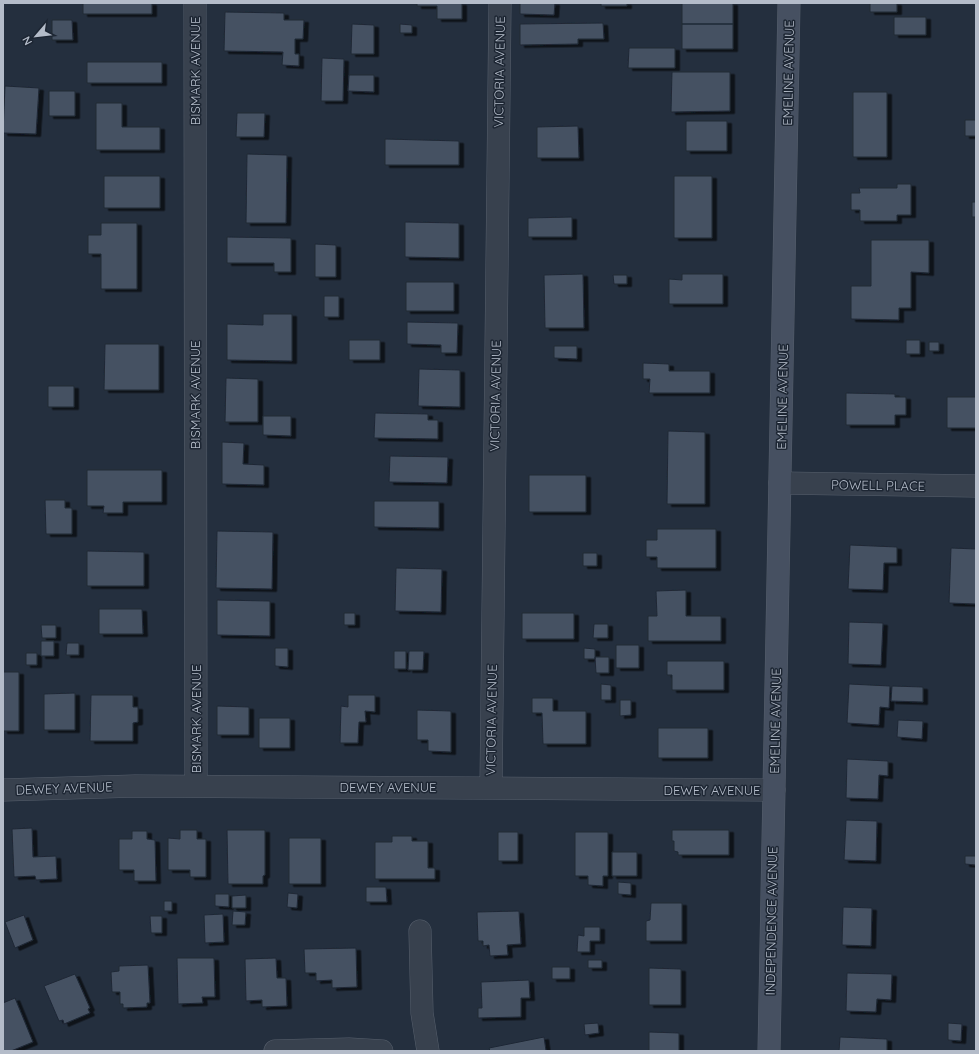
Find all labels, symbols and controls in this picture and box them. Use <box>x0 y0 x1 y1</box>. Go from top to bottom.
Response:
north arrow <box>16 16 56 56</box>
street label: VICTORIA AVENUE <box>490 16 508 128</box>
street label: BISMARK AVENUE <box>187 17 203 125</box>
street label: EMELINE AVENUE <box>779 20 797 126</box>
text: N <box>19 34 35 48</box>
street label: VICTORIA AVENUE <box>486 340 504 452</box>
street label: BISMARK AVENUE <box>187 341 203 449</box>
street label: EMELINE AVENUE <box>773 344 791 450</box>
street label: POWELL PLACE <box>831 476 925 494</box>
street label: VICTORIA AVENUE <box>482 664 500 776</box>
street label: BISMARK AVENUE <box>188 665 204 773</box>
street label: EMELINE AVENUE <box>766 668 784 774</box>
street label: DEWEY AVENUE <box>15 778 113 798</box>
street label: DEWEY AVENUE <box>340 779 436 795</box>
street label: DEWEY AVENUE <box>664 782 760 798</box>
street label: INDEPENDENCE AVENUE <box>762 846 780 996</box>

